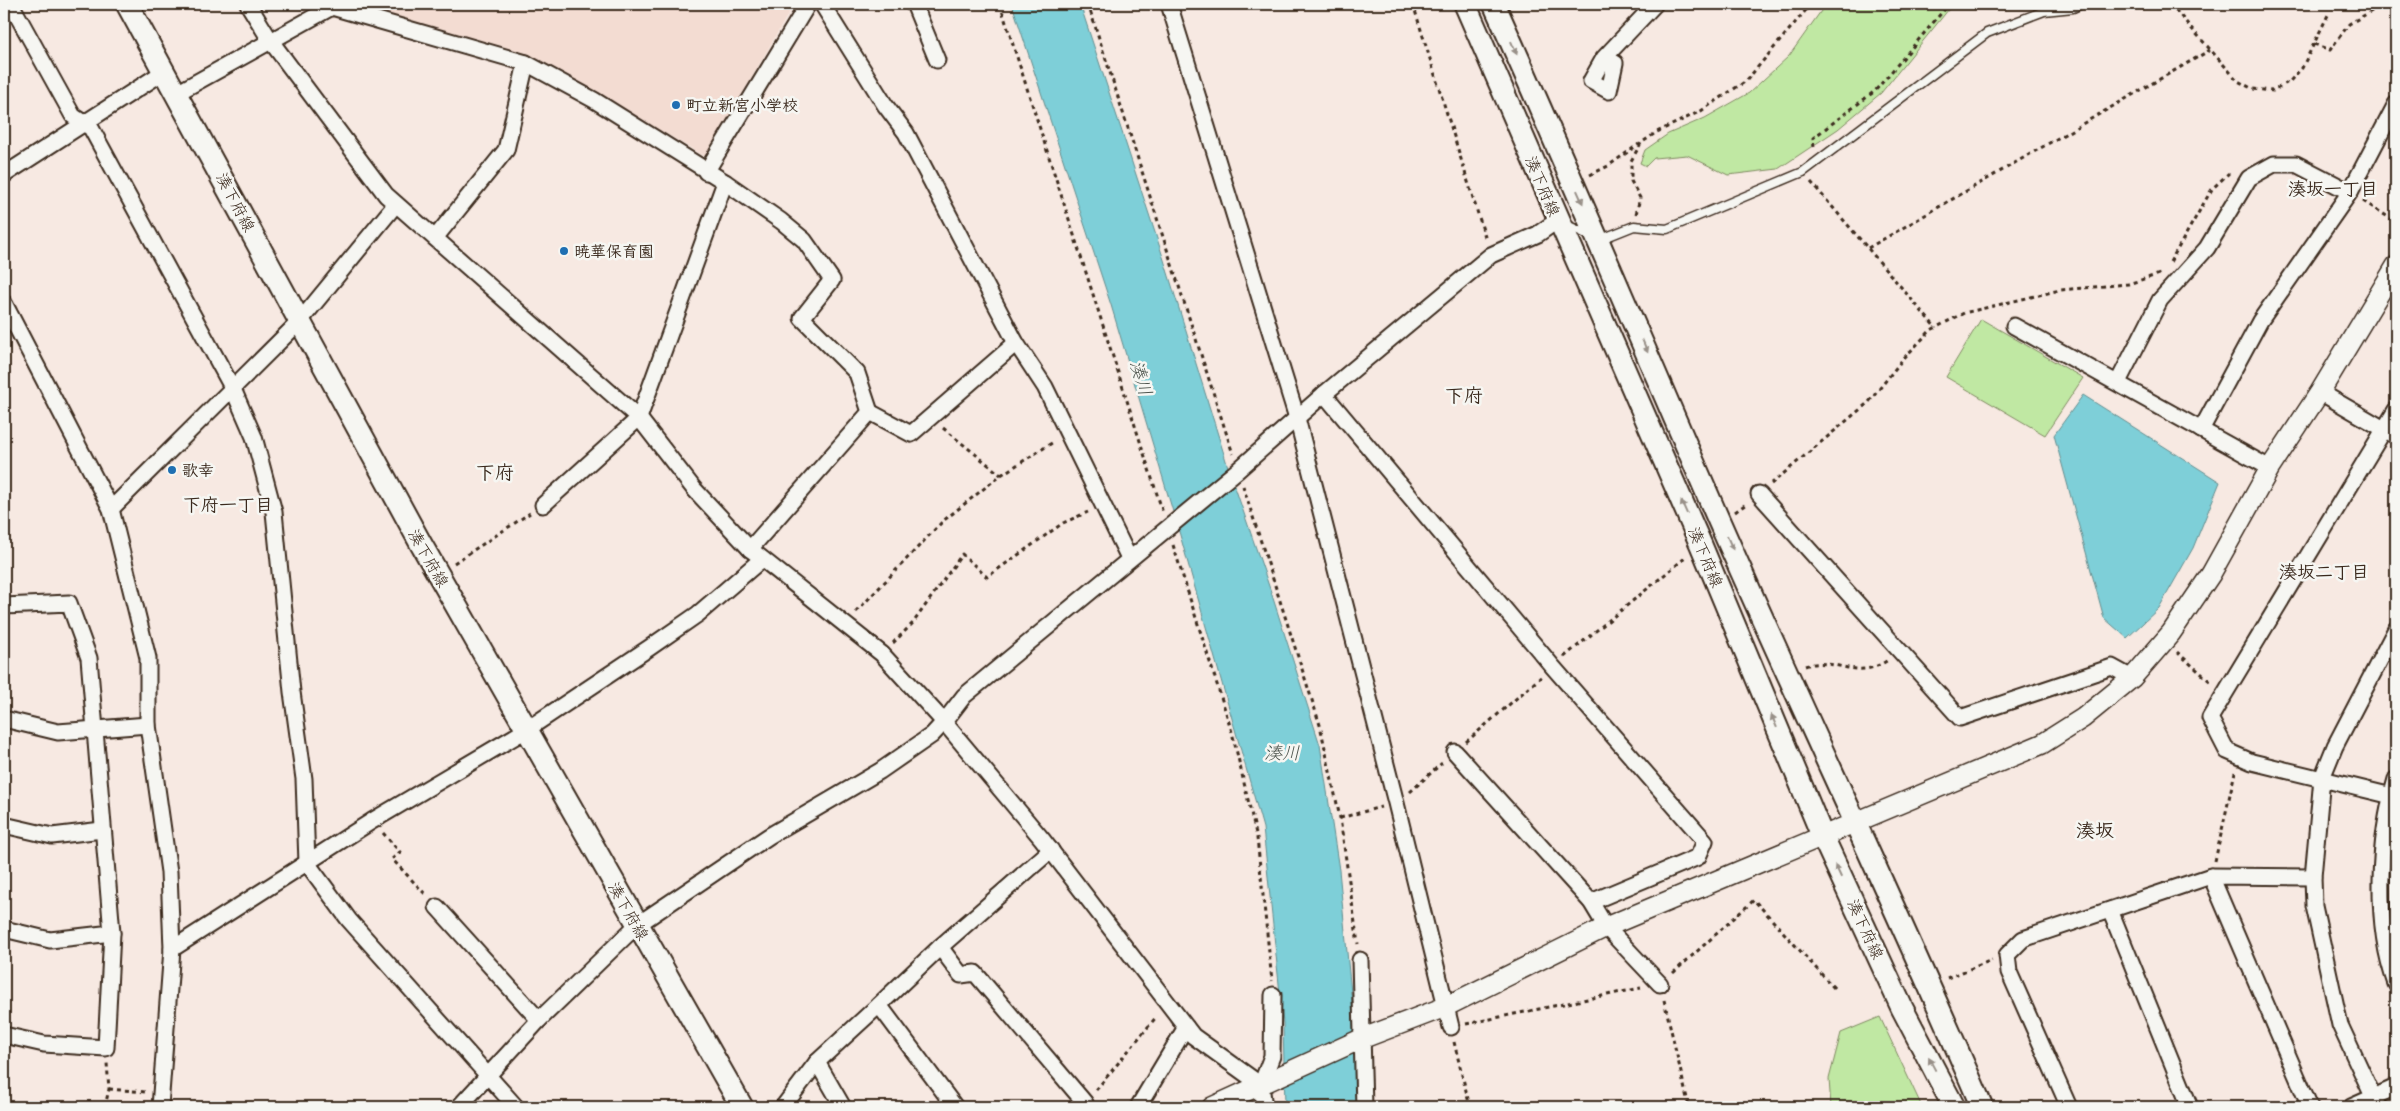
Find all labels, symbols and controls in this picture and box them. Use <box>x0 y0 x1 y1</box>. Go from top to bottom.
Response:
one-way arrow <box>1511 41 1519 55</box>
place label: 町立新宮小学校 <box>686 94 798 119</box>
marker: 町立新宮小学校 <box>670 99 682 111</box>
street label: 湊下府線 <box>1518 152 1566 221</box>
street label: 湊下府線 <box>209 169 261 237</box>
district label: 湊坂一丁目 <box>2288 176 2378 205</box>
one-way arrow <box>1577 190 1585 204</box>
place label: 暁華保育園 <box>574 240 654 265</box>
marker: 暁華保育園 <box>558 245 570 257</box>
one-way arrow <box>1641 339 1649 353</box>
water label: 湊川 <box>1120 357 1159 400</box>
district label: 下府 <box>1445 382 1483 412</box>
place label: 歌幸 <box>182 459 214 484</box>
district label: 下府 <box>476 459 514 489</box>
marker: 歌幸 <box>166 464 178 476</box>
district label: 下府一丁目 <box>183 492 273 521</box>
one-way arrow <box>1680 500 1688 514</box>
street label: 湊下府線 <box>1681 523 1729 592</box>
street label: 湊下府線 <box>401 525 455 593</box>
one-way arrow <box>1726 536 1734 550</box>
district label: 湊坂二丁目 <box>2279 559 2369 588</box>
one-way arrow <box>1770 714 1778 728</box>
water label: 湊川 <box>1264 740 1300 769</box>
district label: 湊坂 <box>2076 817 2114 847</box>
one-way arrow <box>1834 863 1843 878</box>
street label: 湊下府線 <box>601 878 655 946</box>
street label: 湊下府線 <box>1840 895 1889 964</box>
one-way arrow <box>1928 1057 1936 1071</box>

